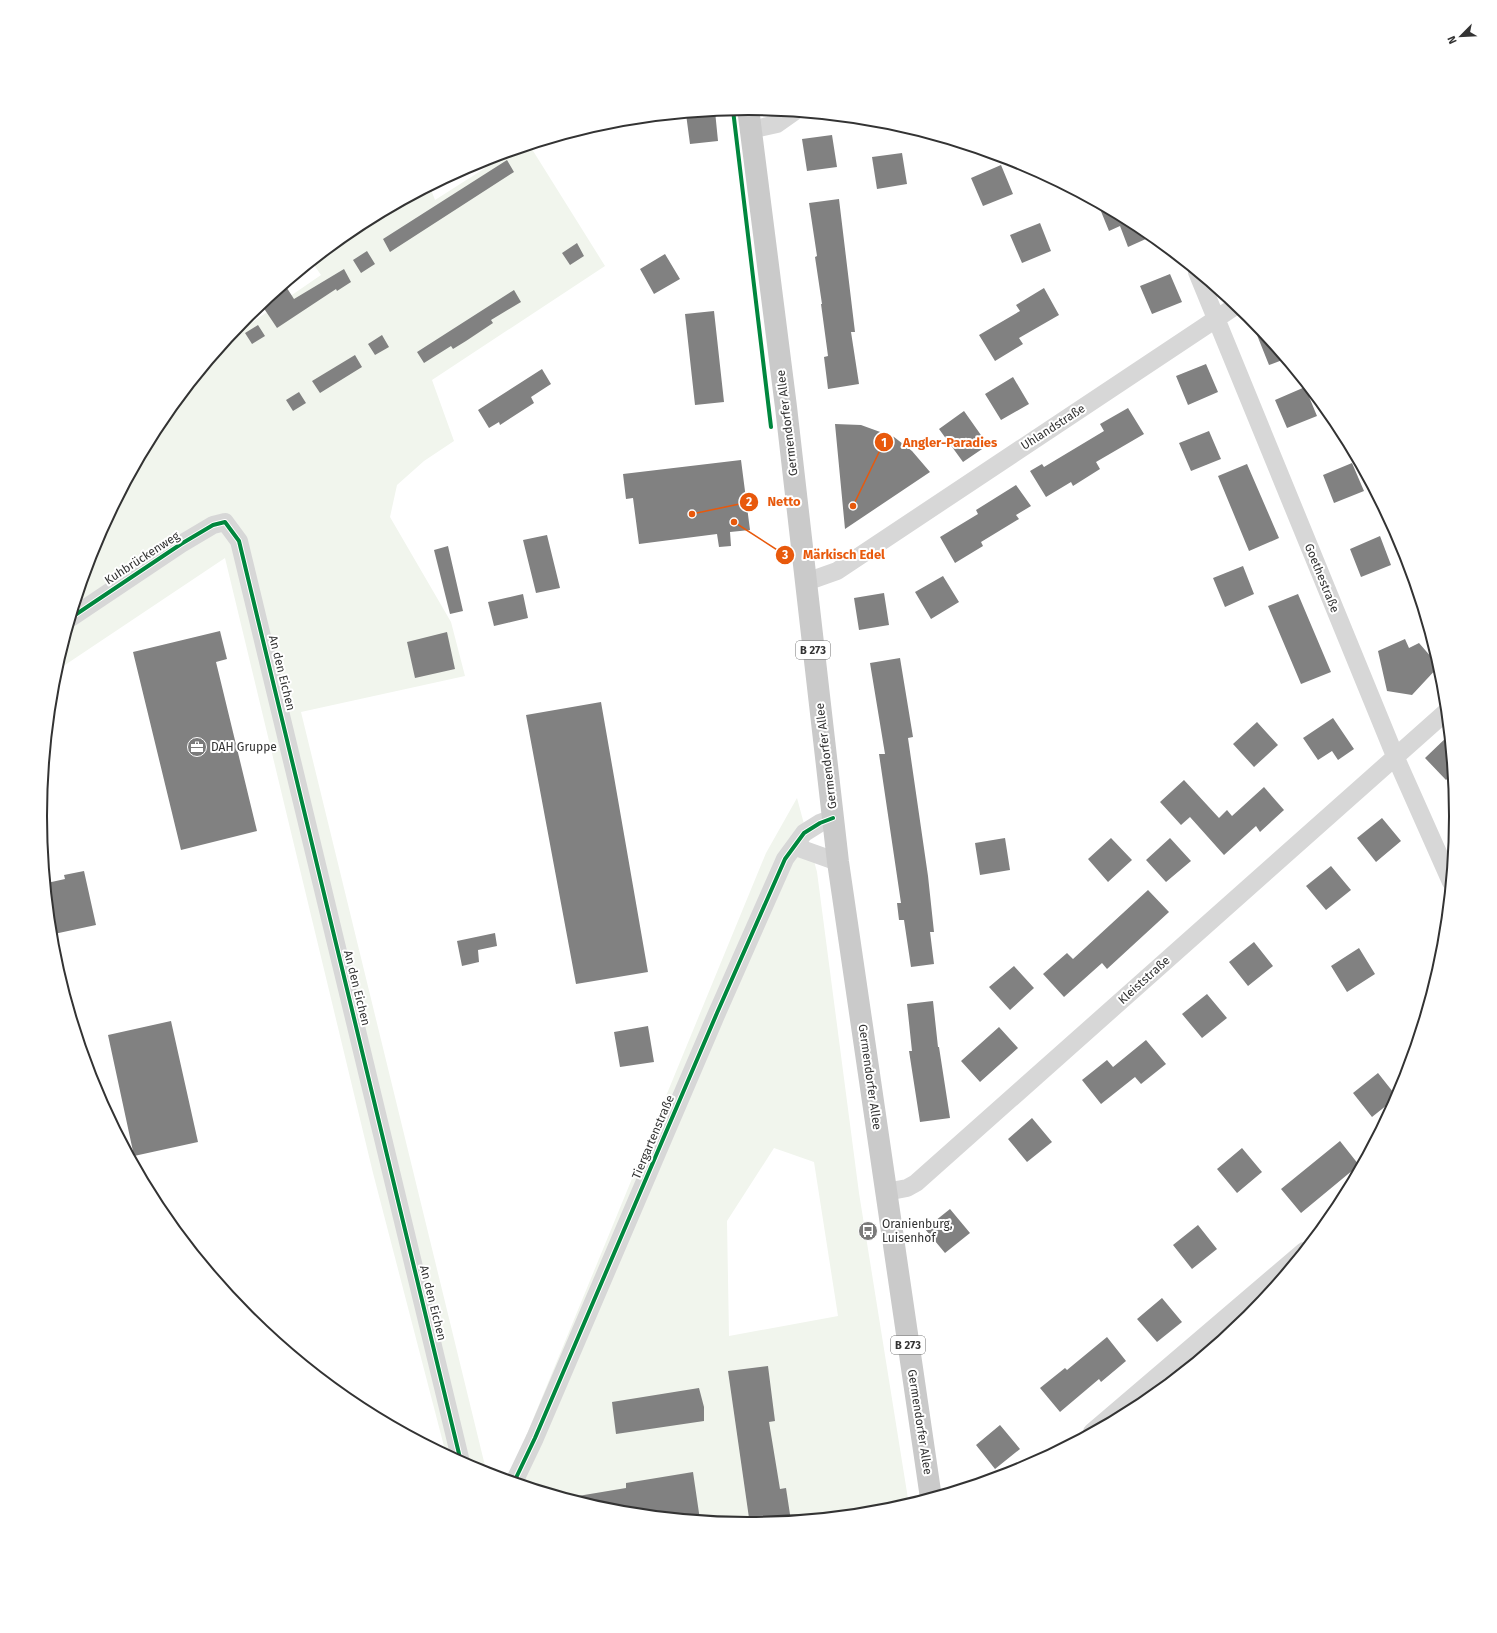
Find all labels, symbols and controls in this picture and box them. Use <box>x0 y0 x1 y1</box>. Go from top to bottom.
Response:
north arrow <box>1441 16 1481 56</box>
text: N <box>1445 34 1460 46</box>
street label: Germendorfer Allee <box>774 369 800 477</box>
street label: Uhlandstraße <box>1018 401 1088 453</box>
callout: Angler-Paradies <box>874 430 1005 455</box>
text: Angler-Paradies <box>902 435 998 450</box>
text: 1 <box>881 436 887 450</box>
callout: Netto <box>739 489 808 514</box>
text: Netto <box>767 494 801 509</box>
text: 2 <box>746 495 752 509</box>
street label: Kuhbrückenweg <box>102 528 183 587</box>
street label: Goethestraße <box>1302 541 1342 615</box>
callout: Märkisch Edel <box>775 542 893 567</box>
text: Märkisch Edel <box>803 547 885 562</box>
text: 3 <box>781 548 788 562</box>
street label: An den Eichen <box>266 634 298 712</box>
road number: B 273 <box>796 641 830 659</box>
street label: Germendorfer Allee <box>813 702 839 810</box>
office icon: DAH Gruppe <box>186 736 208 758</box>
place label: DAH Gruppe <box>211 740 277 754</box>
street label: An den Eichen <box>341 949 373 1027</box>
street label: Kleiststraße <box>1115 953 1173 1007</box>
street label: Germendorfer Allee <box>856 1023 884 1131</box>
street label: Tiergartenstraße <box>629 1093 677 1181</box>
place label: Oranienburg, Luisenhof <box>882 1217 953 1245</box>
bus stop icon: Oranienburg, Luisenhof <box>857 1220 879 1242</box>
street label: An den Eichen <box>417 1264 449 1342</box>
road number: B 273 <box>891 1336 925 1354</box>
street label: Germendorfer Allee <box>905 1368 935 1476</box>

